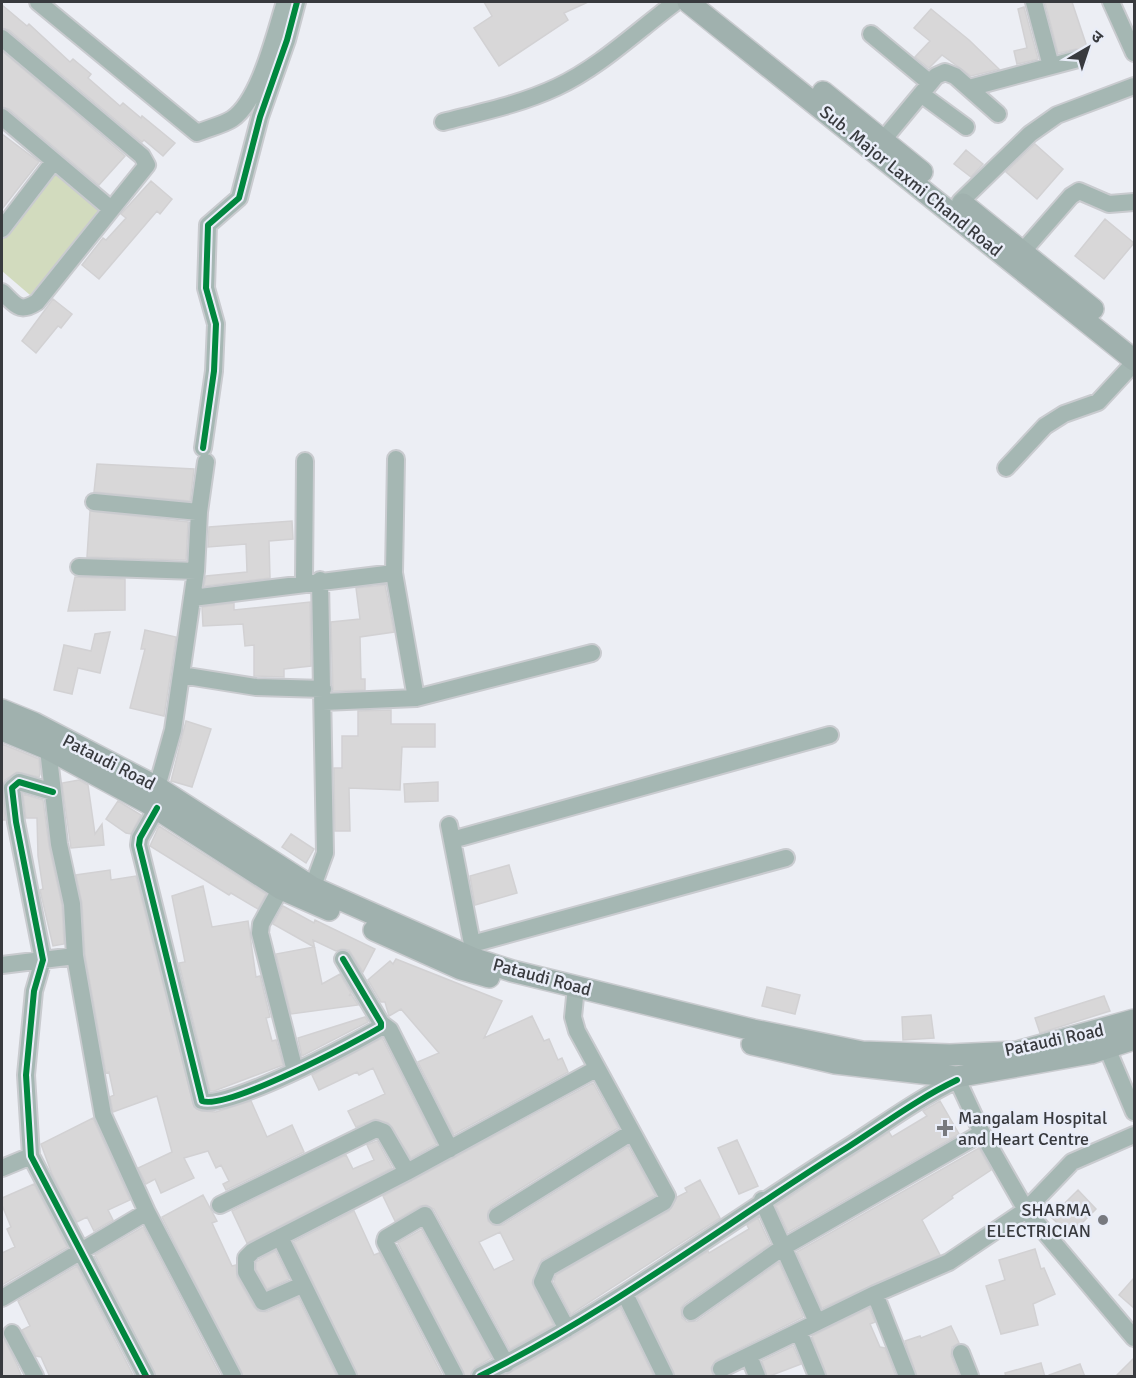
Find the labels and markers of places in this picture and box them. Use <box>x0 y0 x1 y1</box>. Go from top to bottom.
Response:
place label: Mangalam Hospital and Heart Centre <box>958 1107 1107 1150</box>
marker: Mangalam Hospital and Heart Centre <box>936 1119 954 1137</box>
place label: SHARMA ELECTRICIAN <box>986 1199 1091 1242</box>
marker: SHARMA ELECTRICIAN <box>1096 1213 1110 1227</box>

